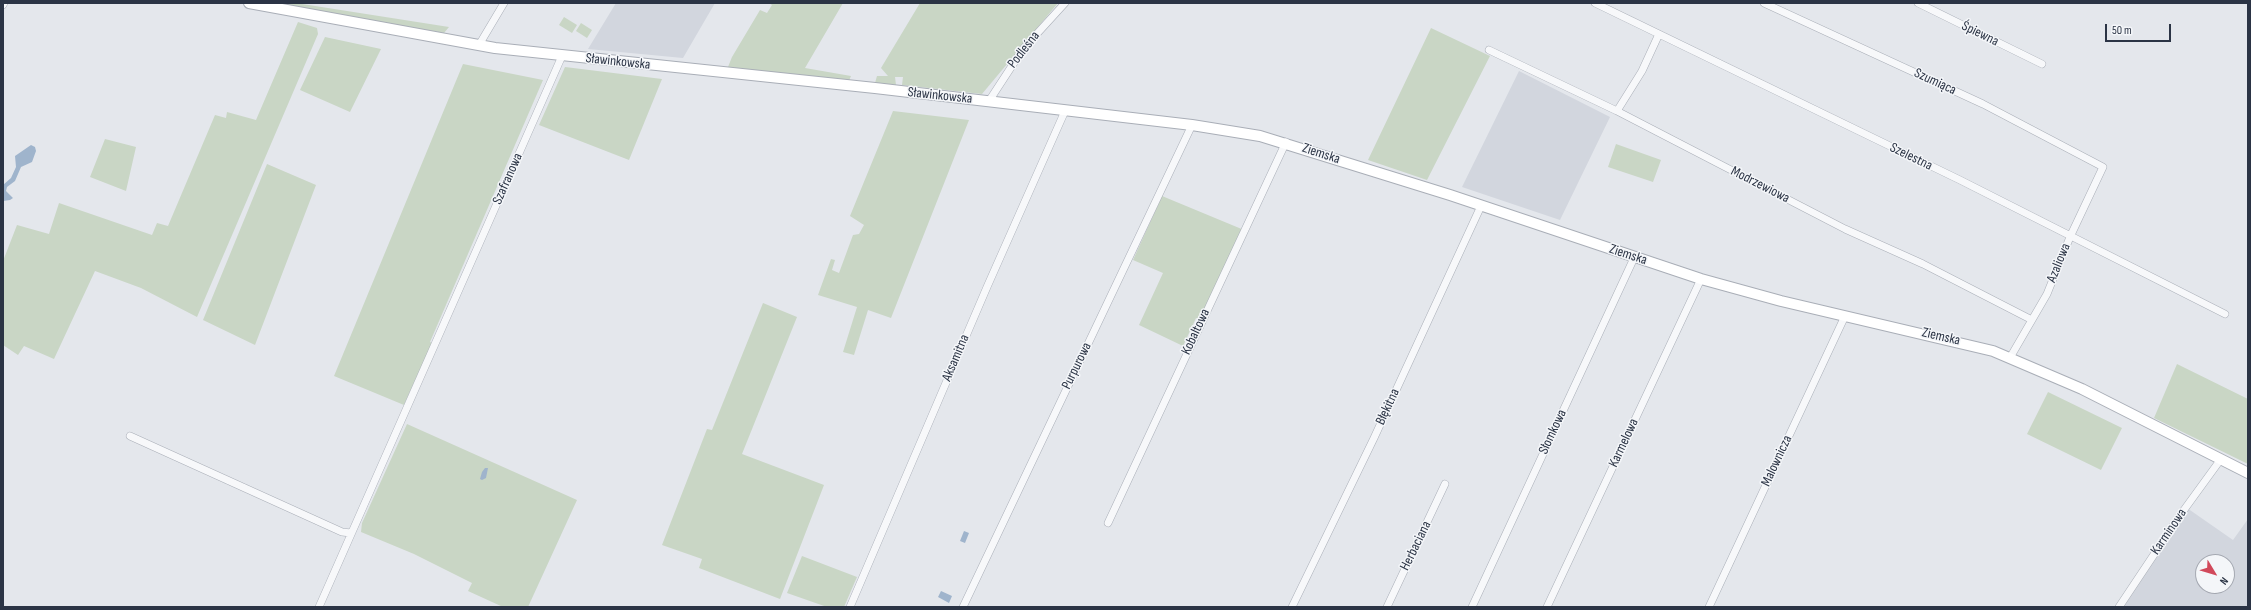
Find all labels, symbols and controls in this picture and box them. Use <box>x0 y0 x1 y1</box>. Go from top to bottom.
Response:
scale bar <box>2107 16 2173 42</box>
street label: Śpiewna <box>1959 18 2001 50</box>
text: 50 m <box>2112 23 2132 38</box>
street label: Podleśna <box>1004 28 1044 72</box>
street label: Sławinkowska <box>585 50 651 74</box>
street label: Szumiąca <box>1911 65 1959 99</box>
street label: Sławinkowska <box>907 84 973 108</box>
street label: Ziemska <box>1300 140 1342 168</box>
street label: Szelestna <box>1887 140 1935 174</box>
street label: Szafranowa <box>489 151 527 207</box>
street label: Modrzewiowa <box>1728 163 1792 207</box>
street label: Ziemska <box>1607 241 1649 269</box>
street label: Azaliowa <box>2044 241 2074 285</box>
street label: Kobaltowa <box>1178 306 1214 358</box>
street label: Ziemska <box>1920 324 1962 350</box>
street label: Aksamitna <box>939 332 973 384</box>
street label: Purpurowa <box>1058 340 1096 392</box>
street label: Błękitna <box>1372 386 1404 428</box>
street label: Słomkowa <box>1535 407 1571 457</box>
street label: Karmelowa <box>1605 416 1643 470</box>
street label: Malownicza <box>1758 433 1796 489</box>
street label: Karminowa <box>2147 506 2191 558</box>
street label: Herbaciana <box>1397 519 1435 573</box>
north arrow <box>2195 554 2235 594</box>
text: N <box>2217 575 2231 587</box>

